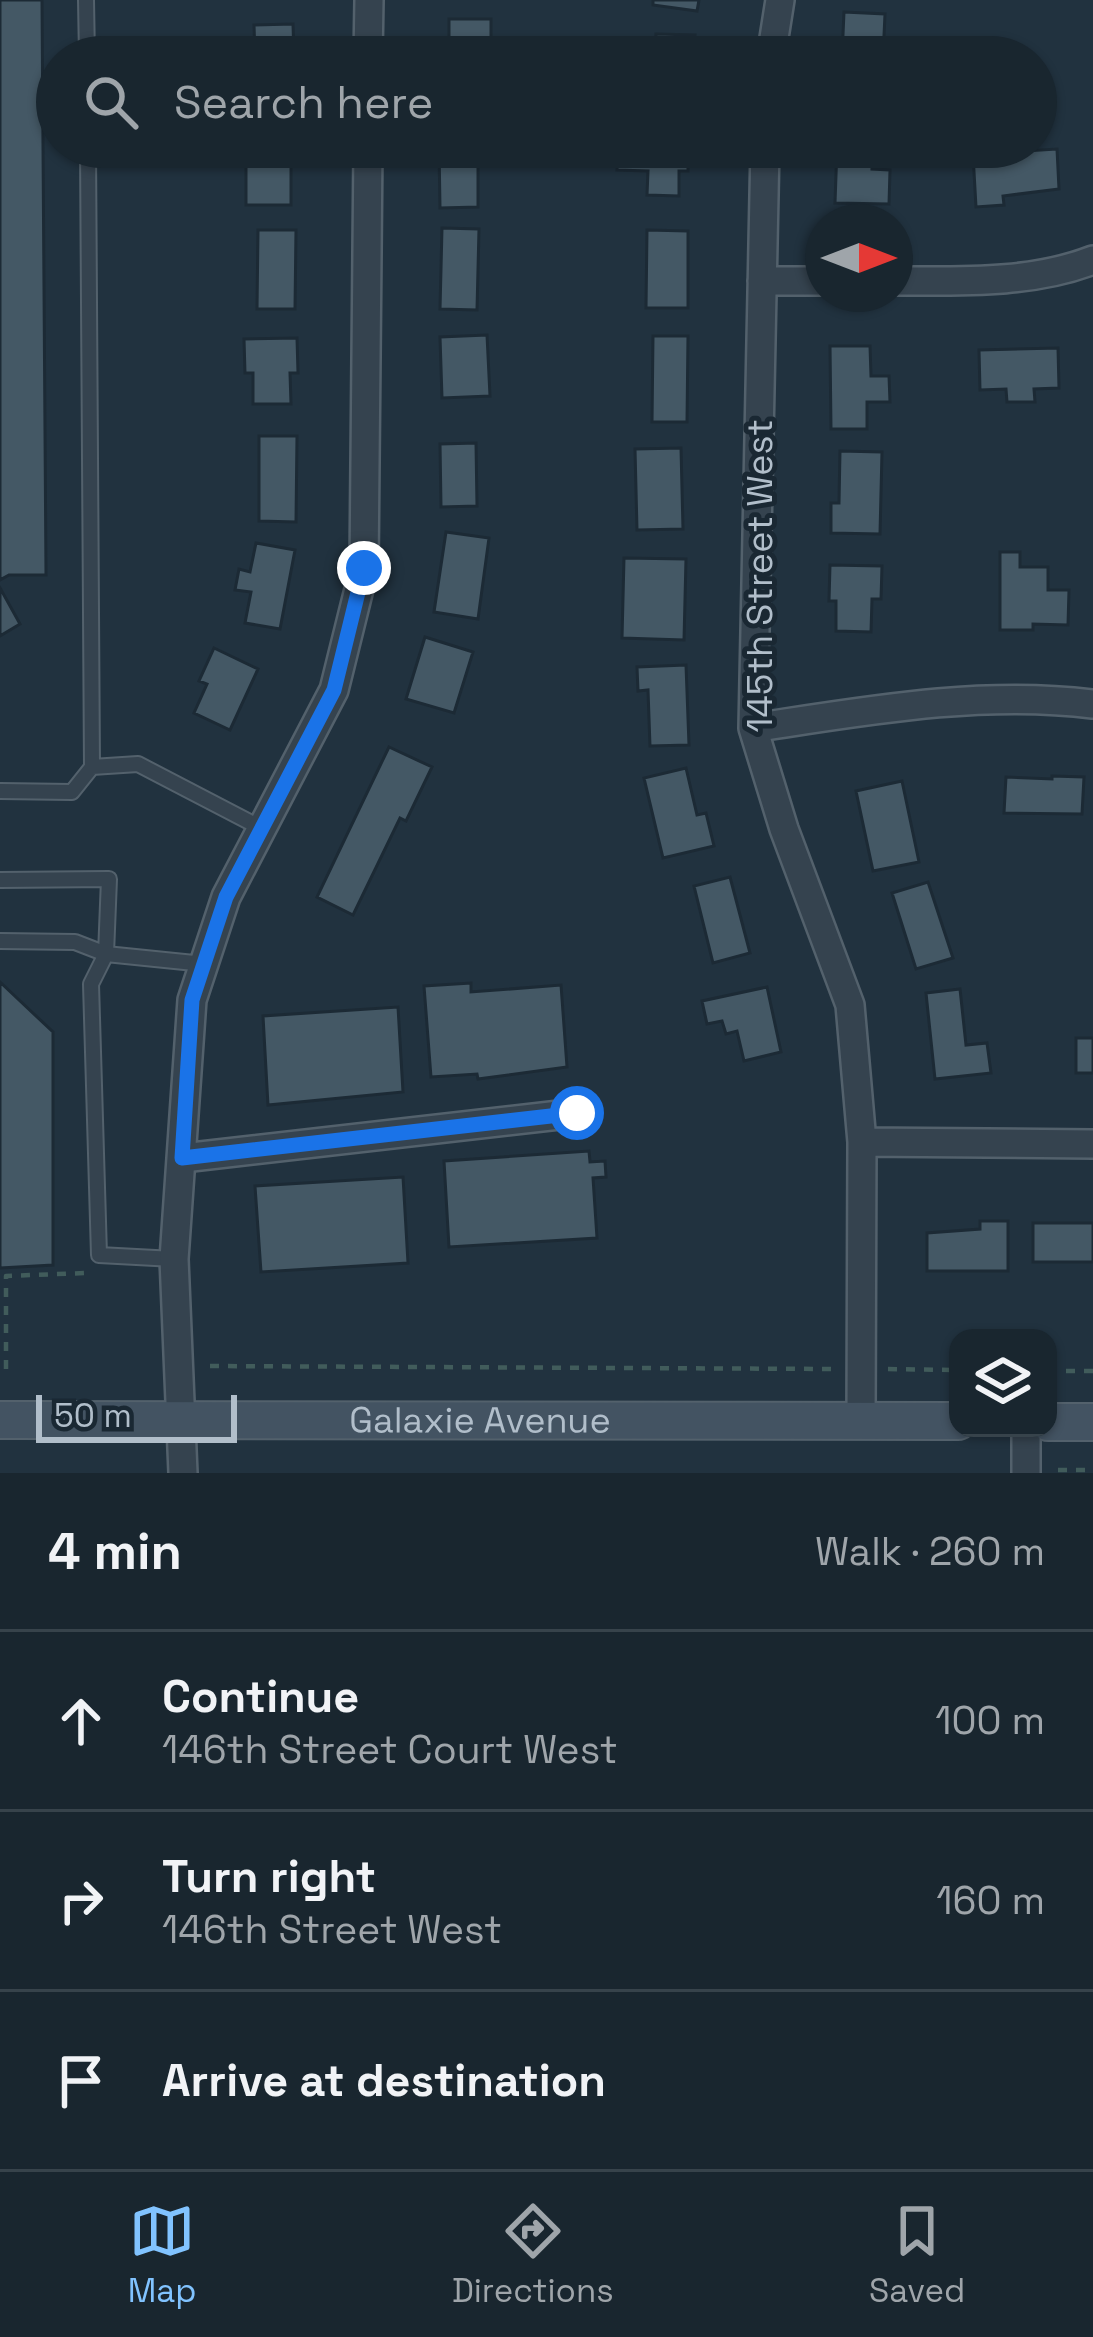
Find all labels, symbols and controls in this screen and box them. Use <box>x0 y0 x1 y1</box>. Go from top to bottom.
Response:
search box <box>36 36 1057 168</box>
icon: search <box>78 69 144 135</box>
text: Search here <box>174 74 433 131</box>
north arrow <box>805 204 913 312</box>
street label: 145th Street West <box>737 419 783 733</box>
route end <box>337 541 391 595</box>
route start <box>550 1086 604 1140</box>
map controls <box>949 1329 1057 1437</box>
button: layers <box>949 1329 1057 1437</box>
scale bar <box>36 1389 237 1442</box>
text: 50 m <box>54 1395 132 1437</box>
street label: Galaxie Avenue <box>349 1397 611 1444</box>
text: 4 min <box>48 1519 182 1584</box>
text: Walk · 260 m <box>815 1527 1045 1576</box>
text: Continue <box>162 1668 359 1725</box>
icon: ahead <box>48 1688 114 1754</box>
text: 100 m <box>935 1696 1045 1745</box>
text: 146th Street Court West <box>162 1725 618 1774</box>
text: Turn right <box>162 1848 376 1905</box>
icon: right <box>48 1868 114 1934</box>
text: 160 m <box>936 1876 1045 1925</box>
text: 146th Street West <box>162 1905 502 1954</box>
icon: arrive <box>48 2048 114 2114</box>
text: Arrive at destination <box>162 2052 606 2109</box>
tab: Map <box>128 2198 196 2312</box>
tab: Directions <box>452 2198 614 2312</box>
tab: Saved <box>869 2198 965 2312</box>

